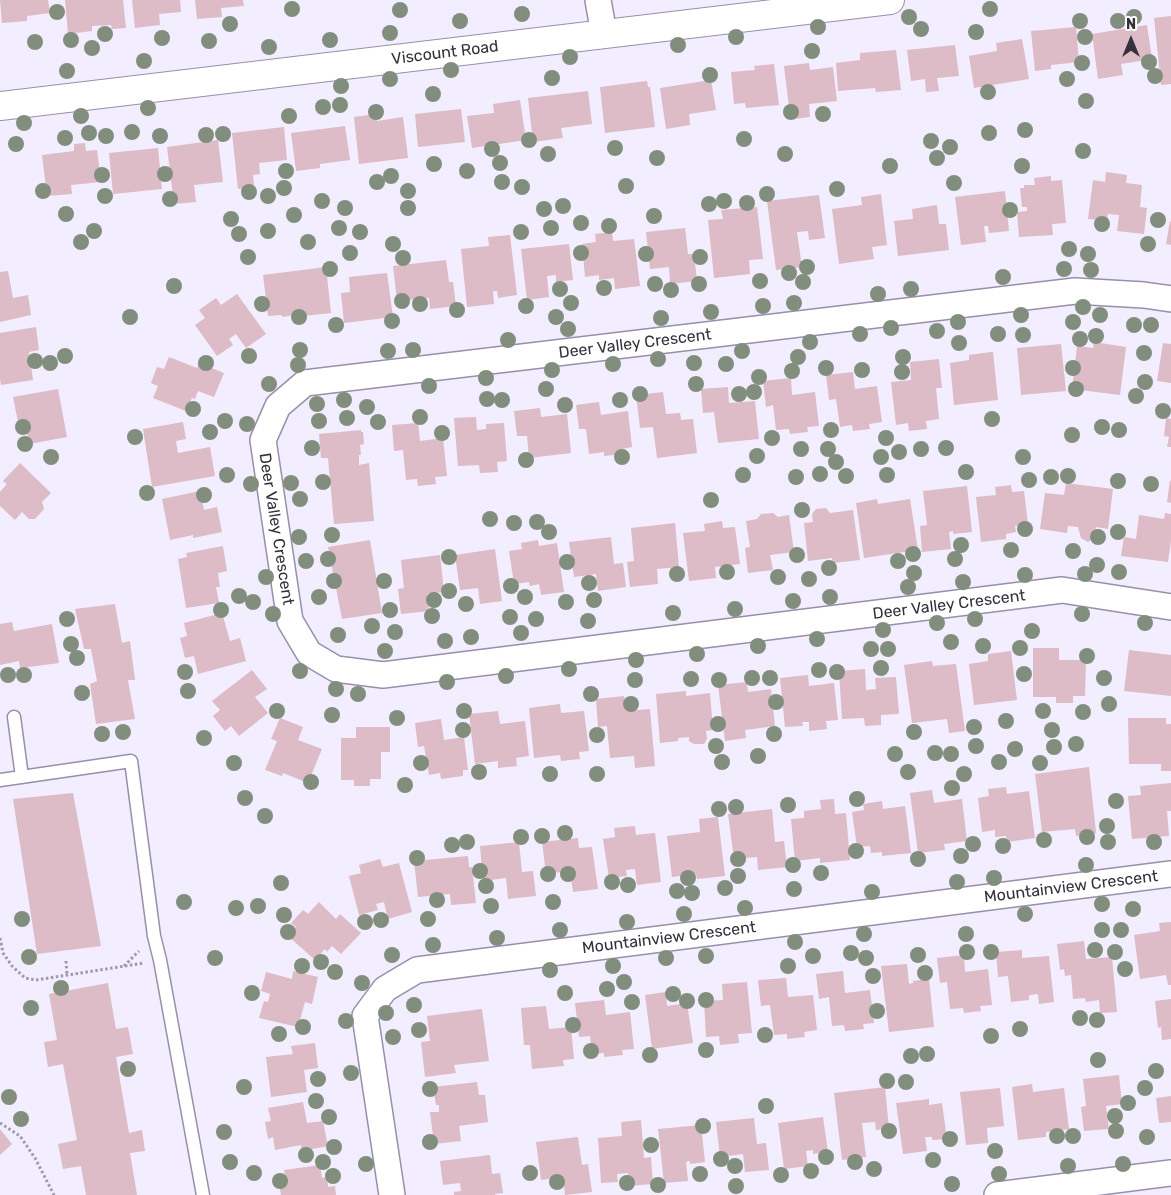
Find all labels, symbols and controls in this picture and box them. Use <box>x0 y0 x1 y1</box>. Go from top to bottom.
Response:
north arrow <box>1106 15 1156 65</box>
text: N <box>1126 16 1136 33</box>
street label: Viscount Road <box>390 37 500 69</box>
street label: Deer Valley Crescent <box>557 325 713 363</box>
street label: Deer Valley Crescent <box>254 452 298 606</box>
street label: Deer Valley Crescent <box>871 586 1027 624</box>
street label: Mountainview Crescent <box>983 867 1159 907</box>
street label: Mountainview Crescent <box>581 918 757 958</box>

